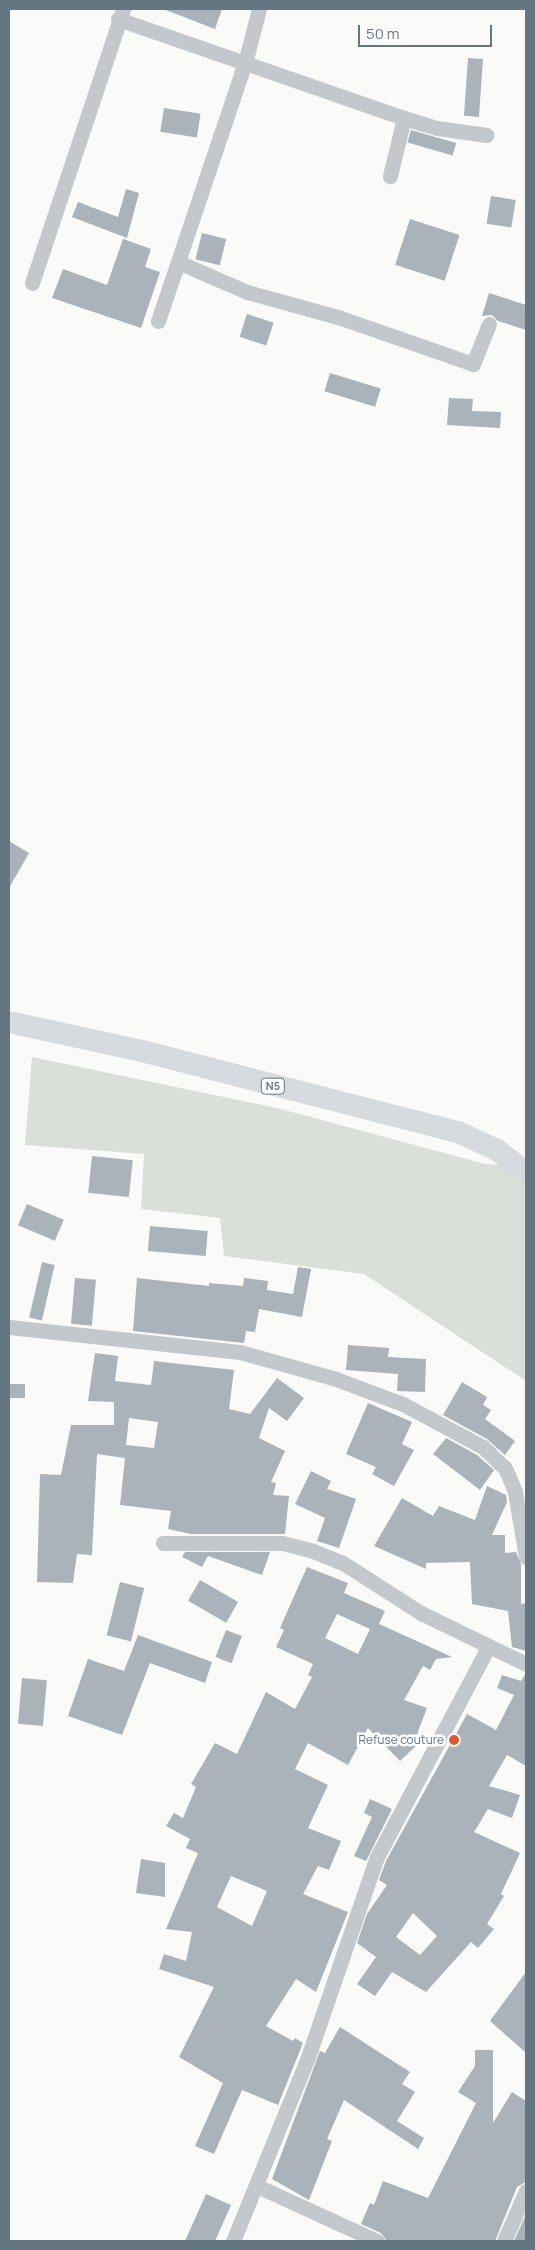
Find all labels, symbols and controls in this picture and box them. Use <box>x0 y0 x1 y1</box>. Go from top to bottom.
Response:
scale bar <box>360 15 494 47</box>
text: 50 m <box>366 23 400 44</box>
road number: N5 <box>260 1078 286 1094</box>
place label: Refuse couture <box>358 1733 444 1747</box>
marker: Refuse couture <box>448 1734 460 1746</box>

